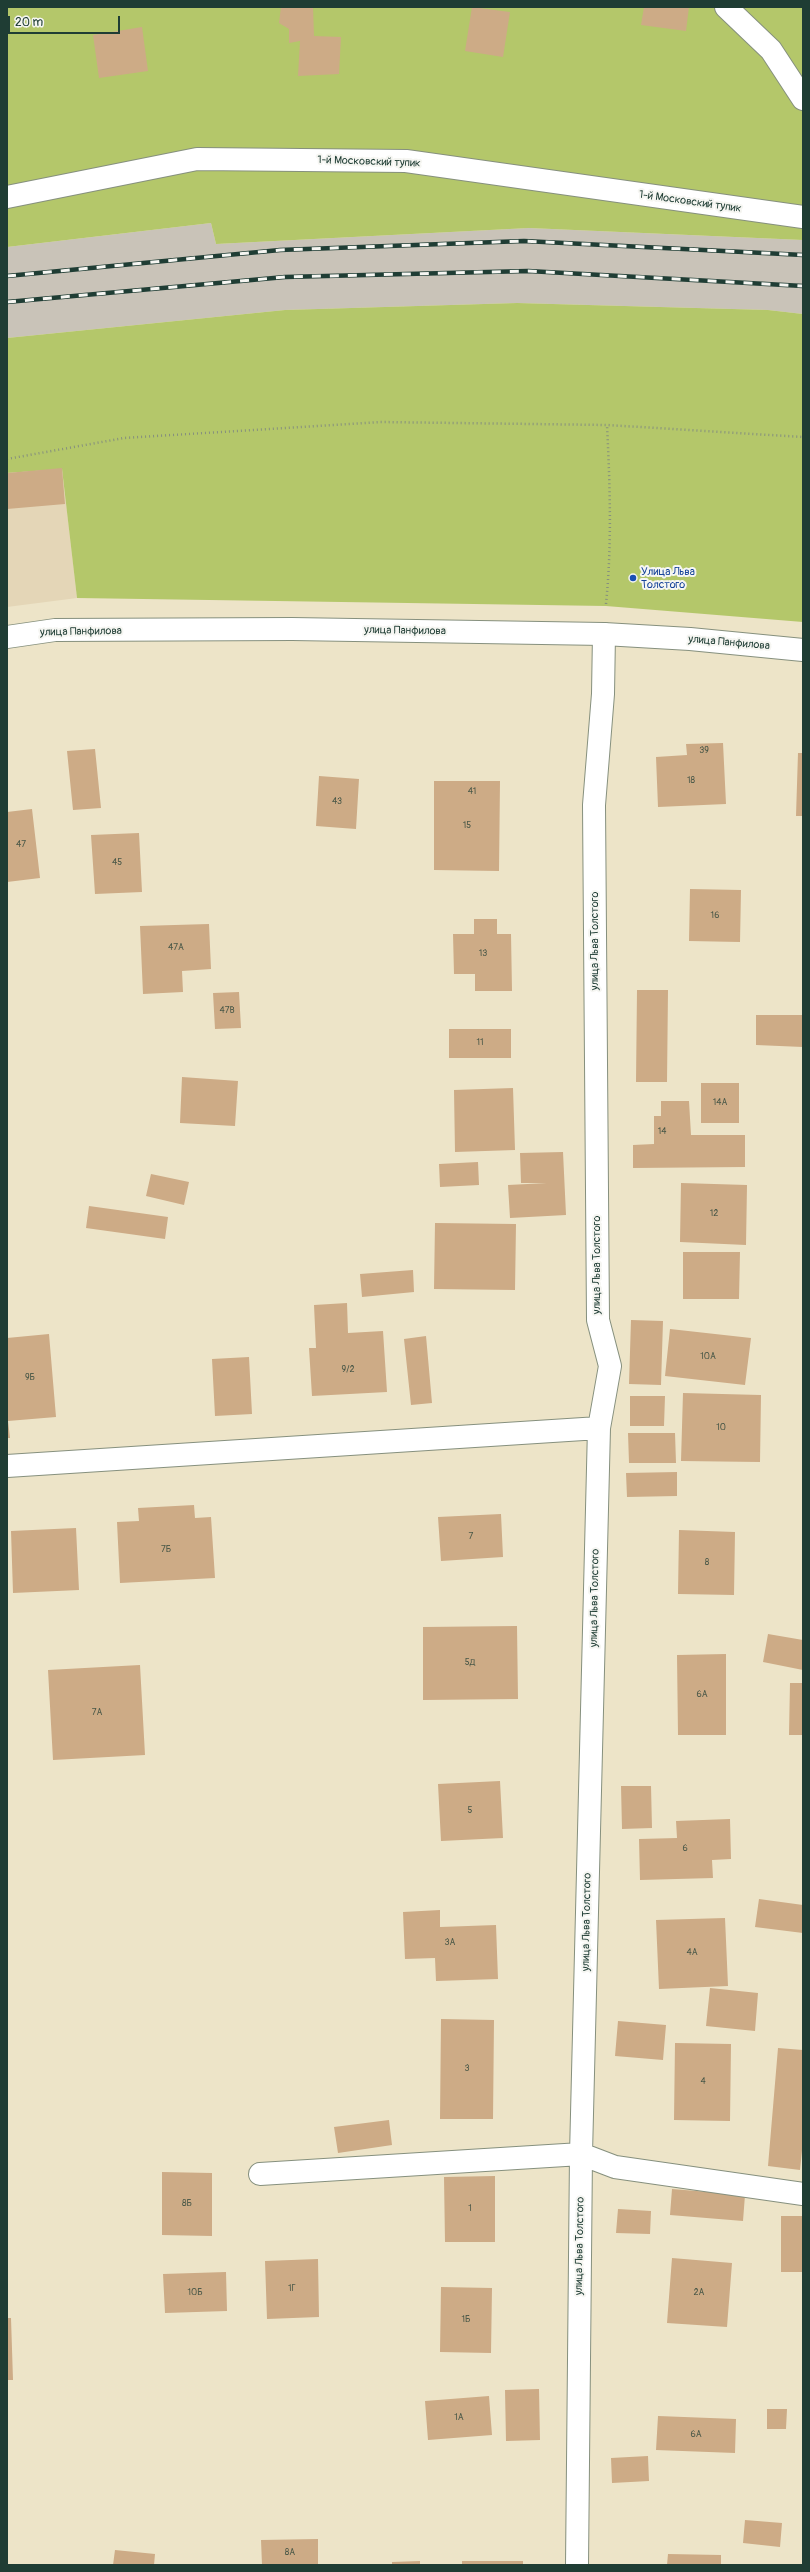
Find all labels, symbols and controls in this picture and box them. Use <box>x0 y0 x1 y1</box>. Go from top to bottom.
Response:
scale bar <box>10 8 122 34</box>
text: 20 m <box>15 15 43 30</box>
street label: 1-й Московский тупик <box>317 154 421 170</box>
street label: 1-й Московский тупик <box>638 188 742 216</box>
place label: Улица Льва Толстого <box>641 565 695 591</box>
marker: Улица Льва Толстого <box>628 573 638 583</box>
street label: улица Панфилова <box>364 624 446 638</box>
street label: улица Панфилова <box>40 625 122 639</box>
street label: улица Панфилова <box>688 633 770 653</box>
house number: 39 <box>699 746 709 756</box>
house number: 18 <box>687 776 695 786</box>
house number: 41 <box>468 787 476 797</box>
house number: 43 <box>332 797 342 807</box>
house number: 15 <box>463 821 471 831</box>
house number: 47 <box>16 840 26 850</box>
house number: 45 <box>112 858 122 868</box>
street label: улица Льва Толстого <box>588 892 602 990</box>
house number: 16 <box>711 911 719 921</box>
house number: 47А <box>168 943 184 953</box>
house number: 13 <box>479 949 487 959</box>
house number: 47В <box>219 1006 235 1016</box>
house number: 11 <box>476 1038 484 1048</box>
house number: 14А <box>713 1098 727 1108</box>
house number: 14 <box>658 1127 666 1137</box>
house number: 12 <box>710 1209 718 1219</box>
street label: улица Льва Толстого <box>590 1216 604 1314</box>
house number: 10А <box>700 1352 716 1362</box>
house number: 9/2 <box>342 1365 354 1375</box>
house number: 9Б <box>25 1373 35 1383</box>
house number: 10 <box>716 1423 726 1433</box>
house number: 7 <box>469 1532 473 1542</box>
house number: 7Б <box>161 1545 171 1555</box>
street label: улица Льва Толстого <box>588 1549 602 1647</box>
house number: 8 <box>705 1558 709 1568</box>
house number: 5Д <box>465 1658 475 1668</box>
house number: 6А <box>696 1690 708 1700</box>
house number: 7А <box>92 1708 102 1718</box>
house number: 5 <box>468 1806 472 1816</box>
house number: 6 <box>682 1844 688 1854</box>
street label: улица Льва Толстого <box>580 1873 594 1971</box>
house number: 3А <box>445 1938 455 1948</box>
house number: 4А <box>686 1948 698 1958</box>
house number: 3 <box>464 2064 470 2074</box>
house number: 4 <box>700 2077 706 2087</box>
street label: улица Льва Толстого <box>573 2197 587 2295</box>
house number: 8Б <box>182 2199 192 2209</box>
house number: 1 <box>468 2204 472 2214</box>
house number: 1Г <box>288 2284 296 2294</box>
house number: 10Б <box>187 2288 203 2298</box>
house number: 2А <box>694 2288 704 2298</box>
house number: 1Б <box>462 2315 470 2325</box>
house number: 1А <box>454 2413 464 2423</box>
house number: 6А <box>690 2430 702 2440</box>
house number: 8А <box>285 2548 295 2558</box>

